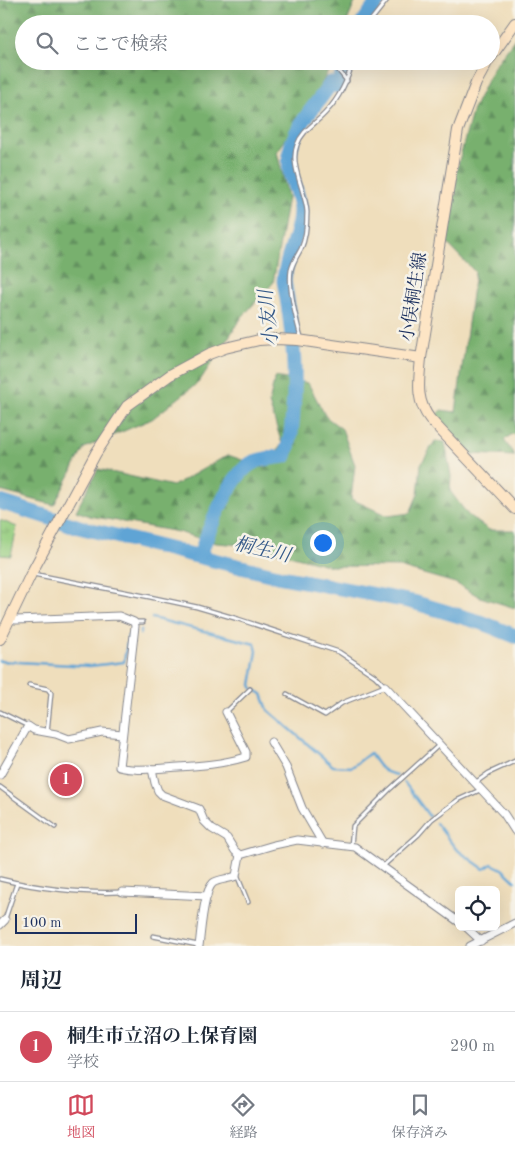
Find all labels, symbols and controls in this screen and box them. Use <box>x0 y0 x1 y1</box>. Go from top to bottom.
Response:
search box <box>15 15 500 70</box>
icon: search <box>33 29 61 57</box>
text: ここで検索 <box>73 36 168 55</box>
street label: 小俣桐生線 <box>396 251 430 343</box>
water label: 小友川 <box>255 287 282 348</box>
your location <box>310 530 336 556</box>
water label: 桐生川 <box>232 533 294 567</box>
pin: 1 <box>50 761 82 799</box>
map controls <box>455 886 500 931</box>
button: locate <box>455 886 500 931</box>
scale bar <box>15 911 138 934</box>
text: 100 m <box>22 916 61 930</box>
text: 周辺 <box>20 971 62 992</box>
text: 桐生市立沼の上保育園 <box>67 1028 257 1047</box>
text: 1 <box>31 1039 41 1055</box>
text: 290 m <box>450 1039 495 1055</box>
text: 学校 <box>67 1055 99 1071</box>
tab: 地図 <box>67 1091 95 1142</box>
tab: 経路 <box>229 1091 257 1142</box>
tab: 保存済み <box>392 1091 448 1142</box>

